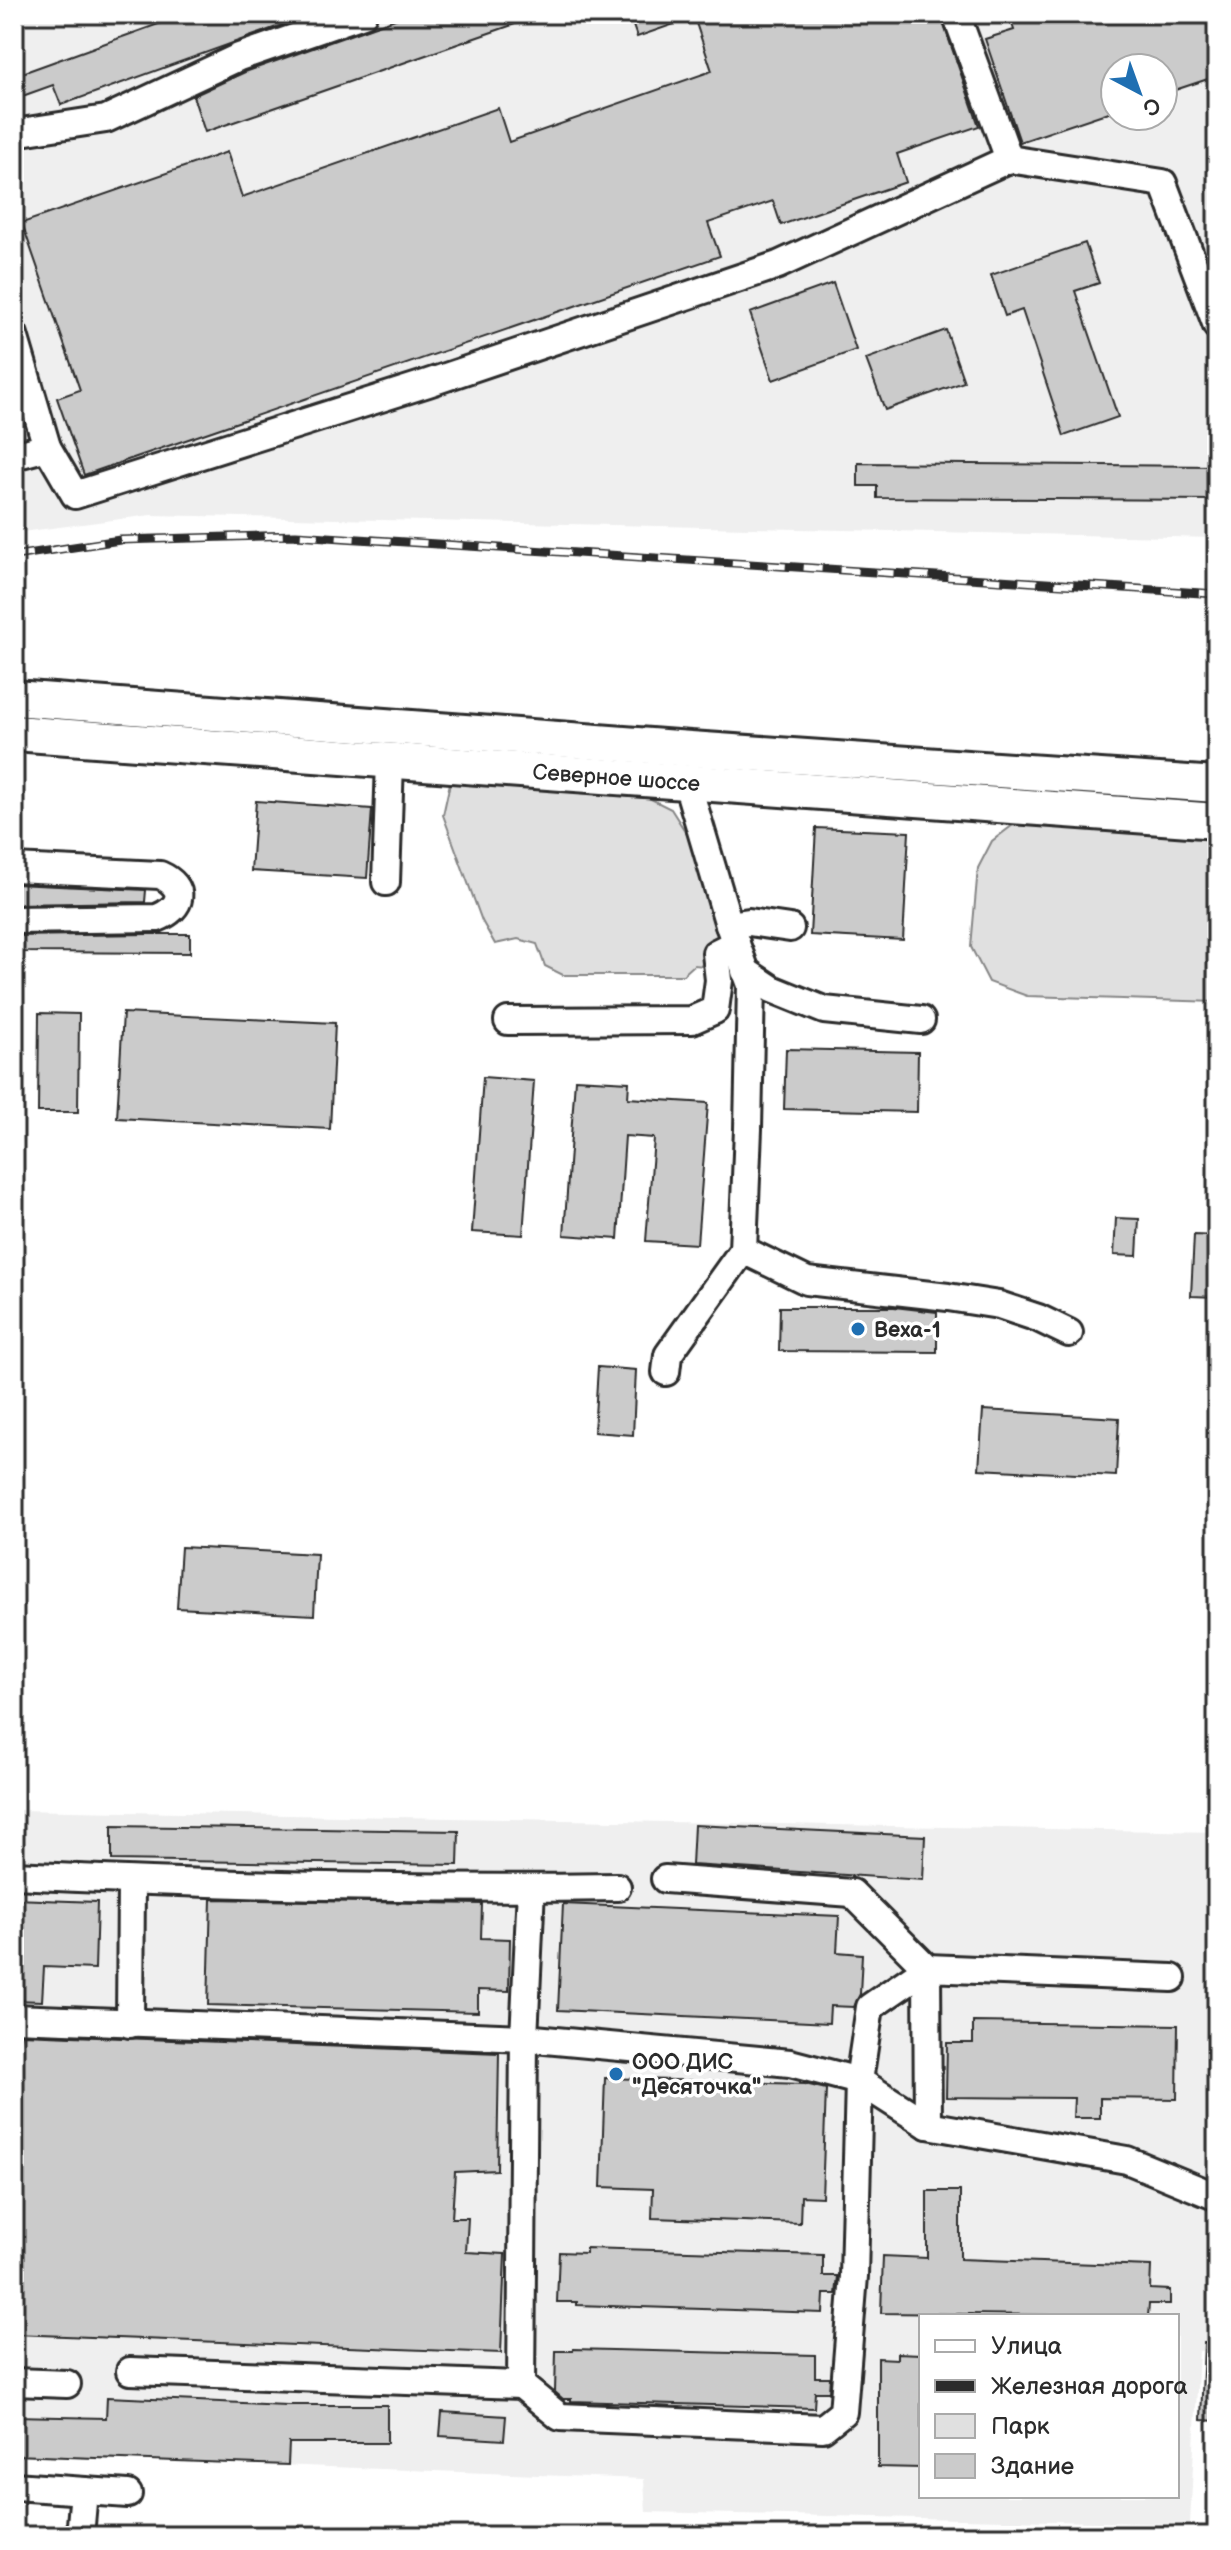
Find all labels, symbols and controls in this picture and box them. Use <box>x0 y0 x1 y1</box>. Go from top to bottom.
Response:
north arrow <box>1099 52 1179 132</box>
text: С <box>1137 91 1166 121</box>
street label: Северное шоссе <box>532 759 701 798</box>
place label: Веха-1 <box>874 1317 941 1344</box>
marker: Веха-1 <box>849 1320 867 1338</box>
place label: ООО ДИС "Десяточка" <box>632 2049 761 2101</box>
marker: ООО ДИС "Десяточка" <box>607 2065 625 2083</box>
legend <box>919 2314 1179 2498</box>
text: Улица <box>991 2332 1062 2361</box>
text: Железная дорога <box>991 2372 1188 2401</box>
text: Парк <box>991 2412 1050 2441</box>
text: Здание <box>991 2452 1074 2481</box>

